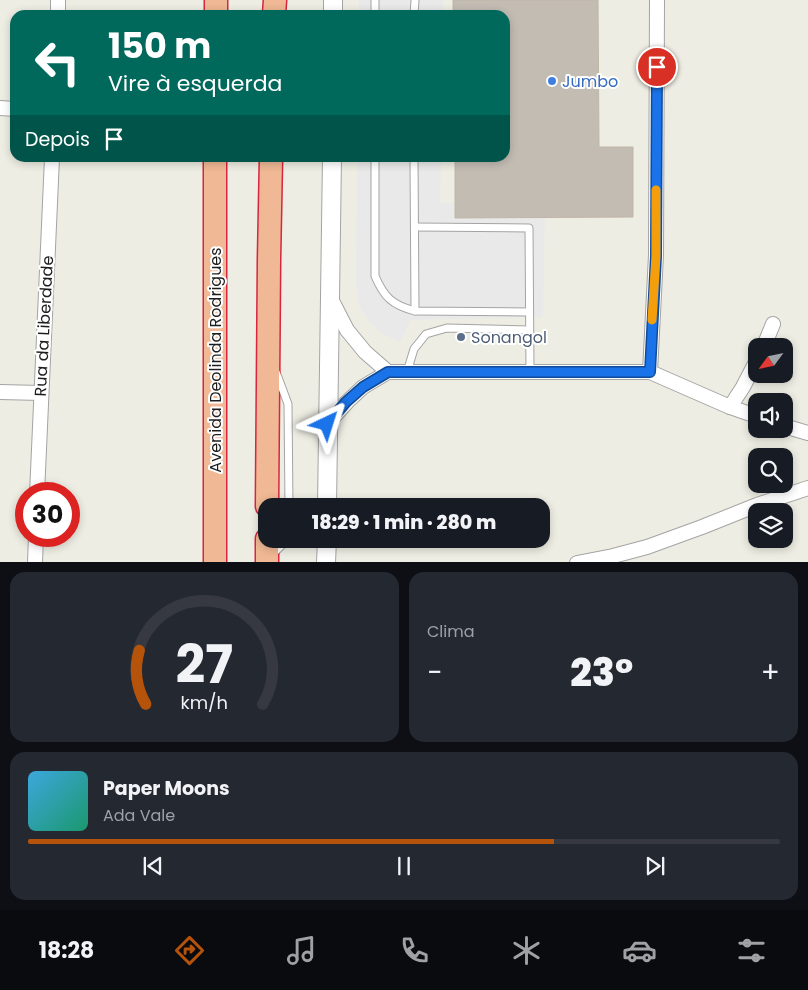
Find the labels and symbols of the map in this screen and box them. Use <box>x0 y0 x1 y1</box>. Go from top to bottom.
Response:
pin <box>636 46 678 88</box>
place label: Jumbo <box>562 70 618 93</box>
marker: Jumbo <box>546 75 558 87</box>
street label: Avenida Deolinda Rodrigues <box>204 247 227 473</box>
street label: Rua da Liberdade <box>29 255 59 397</box>
place label: Sonangol <box>471 326 547 349</box>
marker: Sonangol <box>455 331 467 343</box>
north arrow <box>748 338 792 382</box>
position arrow <box>300 397 352 449</box>
speed limit sign: 30 <box>15 482 80 547</box>

